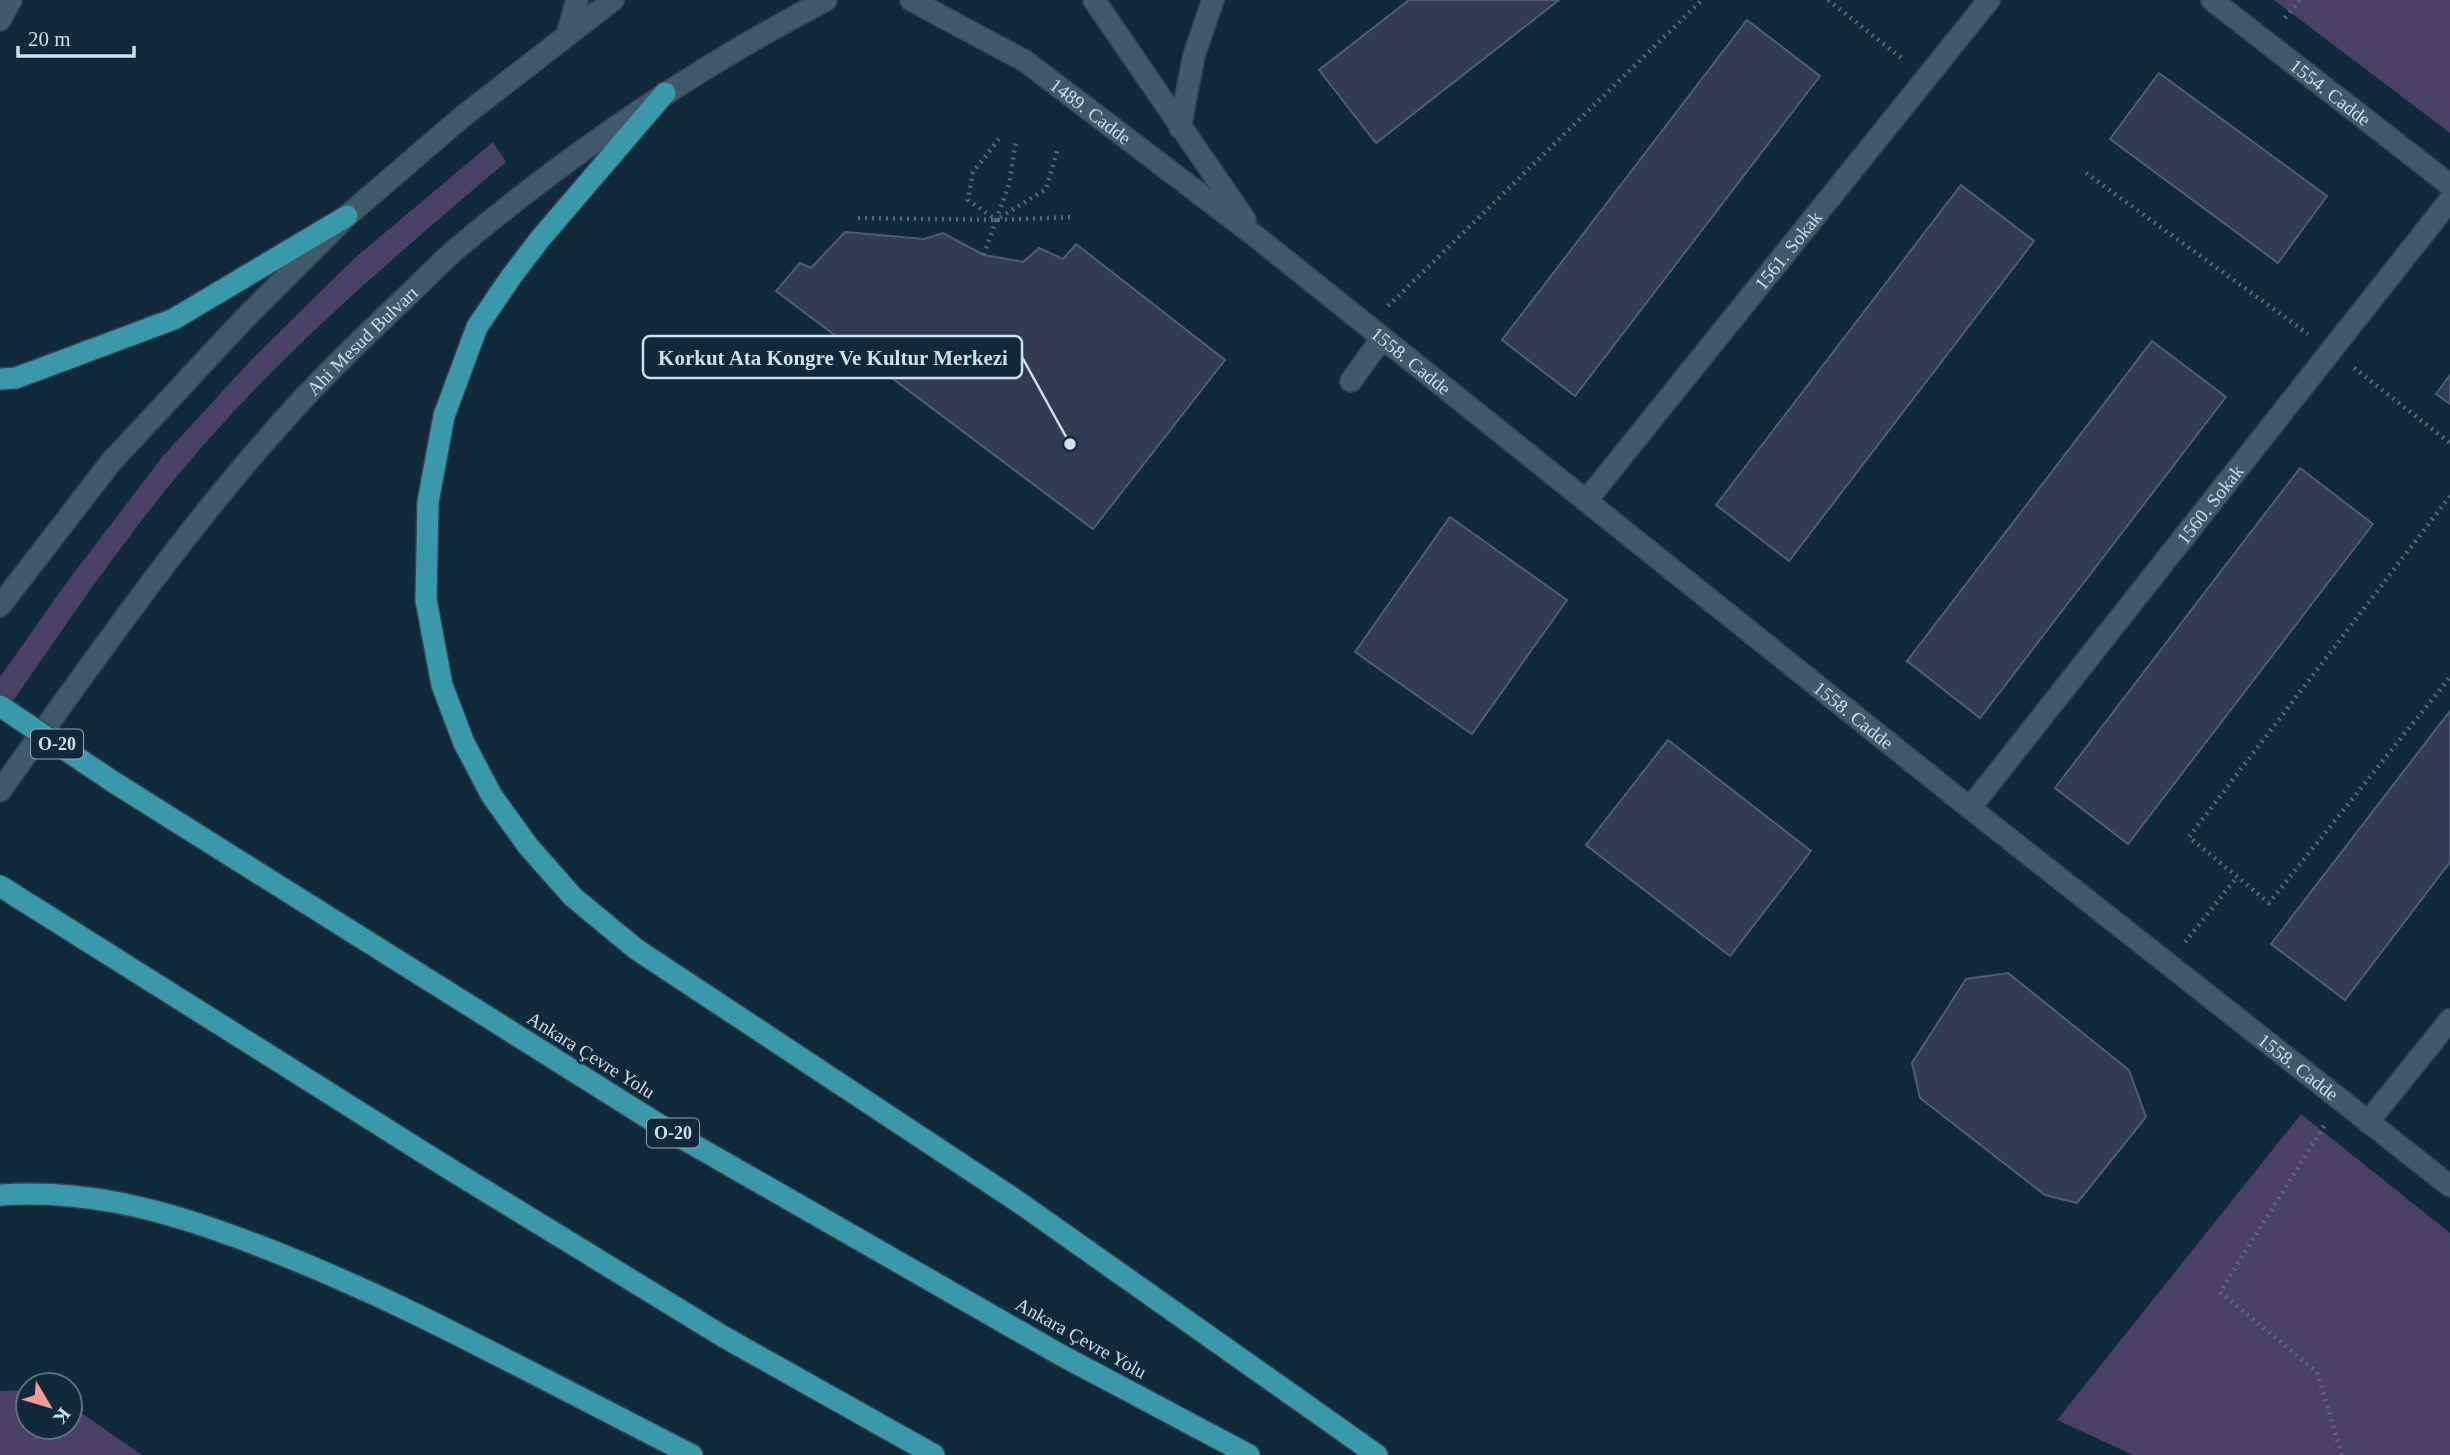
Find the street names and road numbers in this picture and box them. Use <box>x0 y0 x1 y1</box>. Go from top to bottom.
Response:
street label: 1554. Cadde <box>2286 54 2375 130</box>
street label: 1489. Cadde <box>1046 74 1135 149</box>
street label: 1561. Sokak <box>1750 206 1826 294</box>
street label: Ahi Mesud Bulvarı <box>302 281 422 399</box>
street label: 1558. Cadde <box>1367 322 1455 399</box>
street label: 1560. Sokak <box>2172 460 2248 548</box>
street label: 1558. Cadde <box>1810 677 1898 753</box>
road number: O-20 <box>31 730 83 758</box>
street label: Ankara Çevre Yolu <box>523 1007 659 1103</box>
street label: 1558. Cadde <box>2254 1029 2343 1105</box>
road number: O-20 <box>647 1118 699 1148</box>
street label: Ankara Çevre Yolu <box>1012 1293 1150 1383</box>

